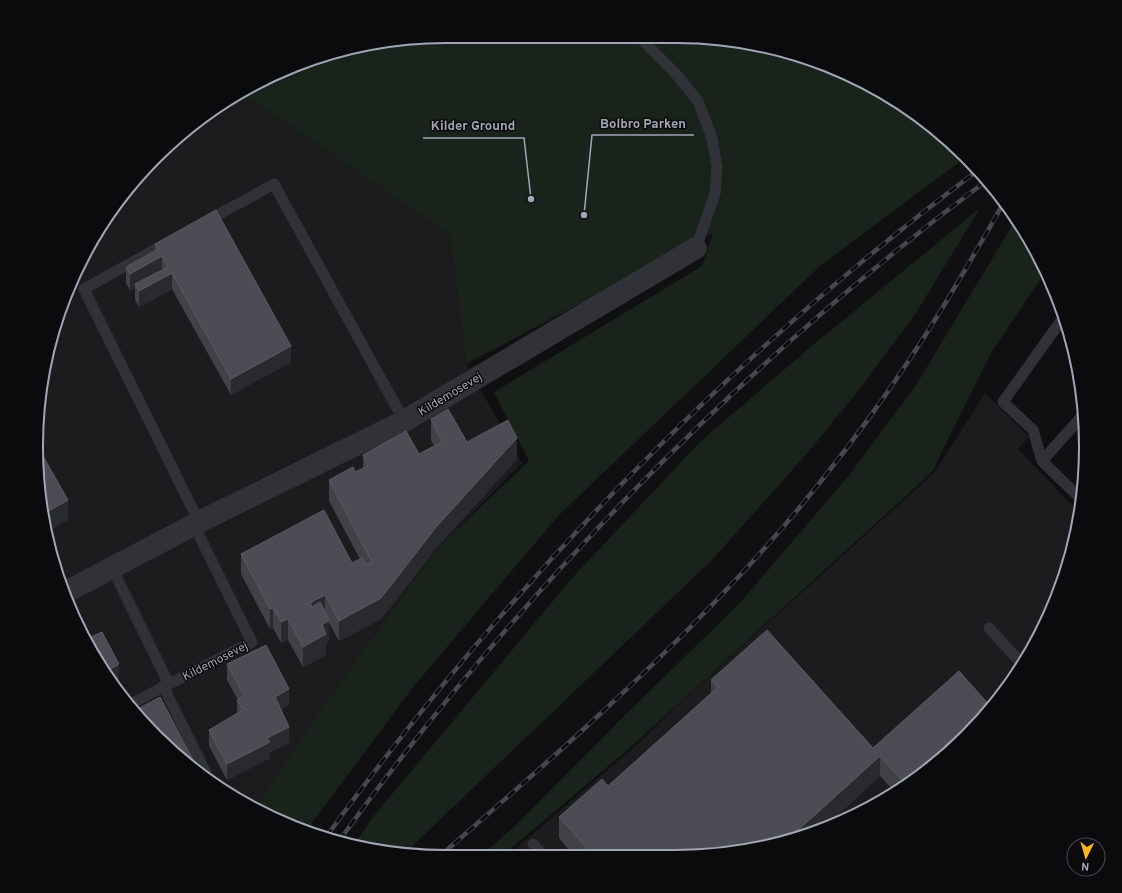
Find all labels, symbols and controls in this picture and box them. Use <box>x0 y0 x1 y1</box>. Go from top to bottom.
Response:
callout: Bolbro Parken <box>592 110 694 135</box>
callout: Kilder Ground <box>423 113 524 138</box>
text: Bolbro Parken <box>600 117 686 133</box>
text: Kilder Ground <box>431 119 515 135</box>
street label: Kildemosevej <box>416 370 485 420</box>
street label: Kildemosevej <box>180 638 251 685</box>
north arrow <box>1066 837 1106 877</box>
text: N <box>1081 859 1090 873</box>

